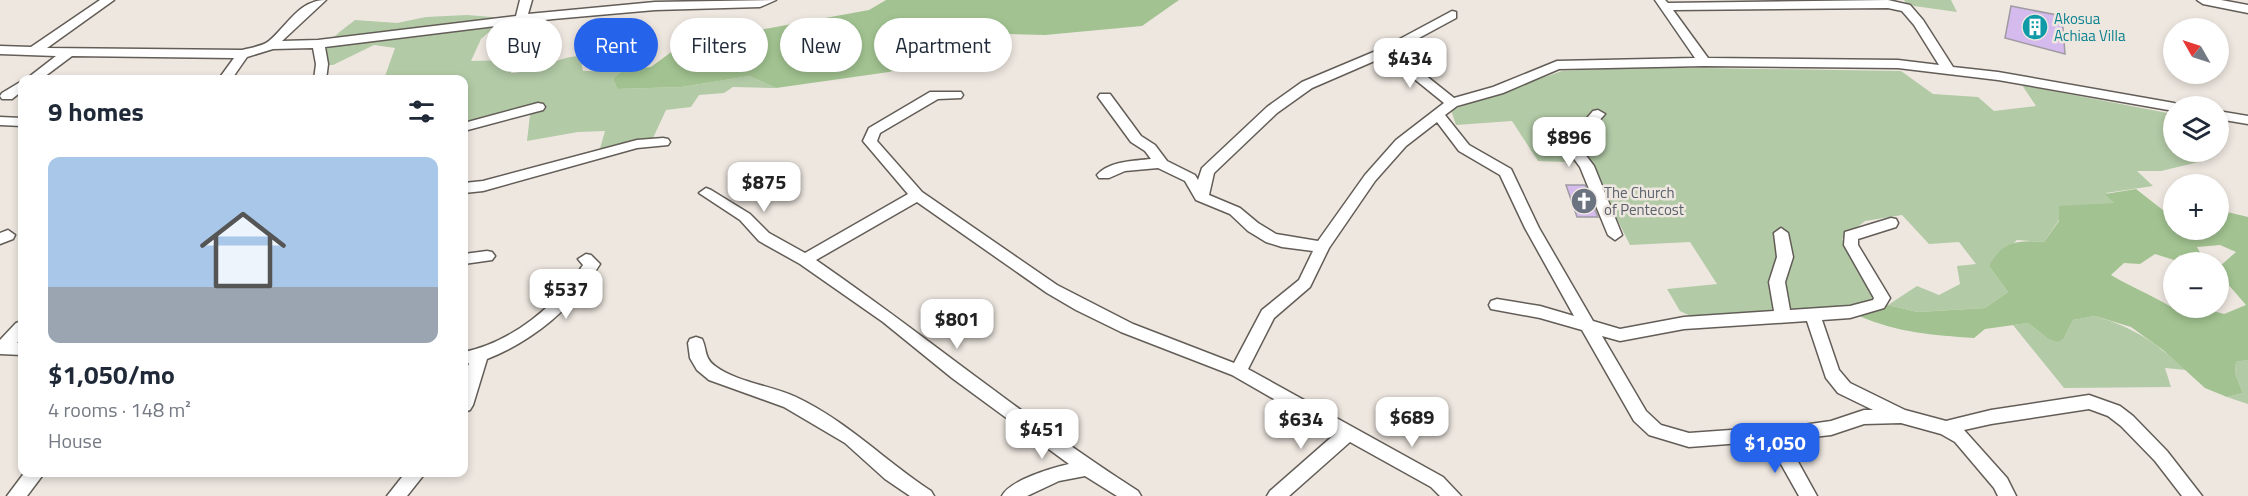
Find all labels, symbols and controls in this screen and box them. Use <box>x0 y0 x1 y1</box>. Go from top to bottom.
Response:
place label: Akosua Achiaa Villa <box>2054 7 2126 47</box>
building icon: Akosua Achiaa Villa <box>2020 12 2050 42</box>
chip: Buy <box>486 18 562 72</box>
chip: Rent <box>574 18 658 72</box>
chip: Filters <box>670 18 768 72</box>
chip: New <box>780 18 862 72</box>
chip: Apartment <box>874 18 1012 72</box>
north arrow <box>2163 18 2229 84</box>
map controls <box>2163 18 2229 318</box>
pin: $434 <box>1374 38 1446 89</box>
text: $434 <box>1388 42 1432 73</box>
text: 9 homes <box>48 92 144 131</box>
icon: filters <box>405 95 438 128</box>
button: layers <box>2163 96 2229 162</box>
pin: $896 <box>1533 117 1605 168</box>
text: $896 <box>1547 121 1591 152</box>
pin: $875 <box>728 162 800 213</box>
text: $875 <box>742 166 786 197</box>
button: + <box>2163 174 2229 240</box>
place label: The Church of Pentecost <box>1604 181 1685 221</box>
church icon: The Church of Pentecost <box>1569 186 1599 216</box>
icon: home <box>189 196 297 304</box>
button: − <box>2163 252 2229 318</box>
pin: $537 <box>530 269 602 320</box>
text: $537 <box>544 273 588 304</box>
pin: $801 <box>921 299 993 350</box>
text: $801 <box>935 303 979 334</box>
text: $1,050/mo <box>48 355 175 394</box>
text: 4 rooms · 148 m² <box>48 394 191 425</box>
pin: $689 <box>1376 397 1448 448</box>
pin: $634 <box>1265 399 1337 450</box>
text: $689 <box>1390 401 1434 432</box>
text: $634 <box>1279 403 1323 434</box>
pin: $451 <box>1006 409 1078 460</box>
text: $451 <box>1020 413 1064 444</box>
pin: $1,050 <box>1726 423 1824 474</box>
text: House <box>48 425 102 456</box>
text: $1,050 <box>1744 427 1806 458</box>

